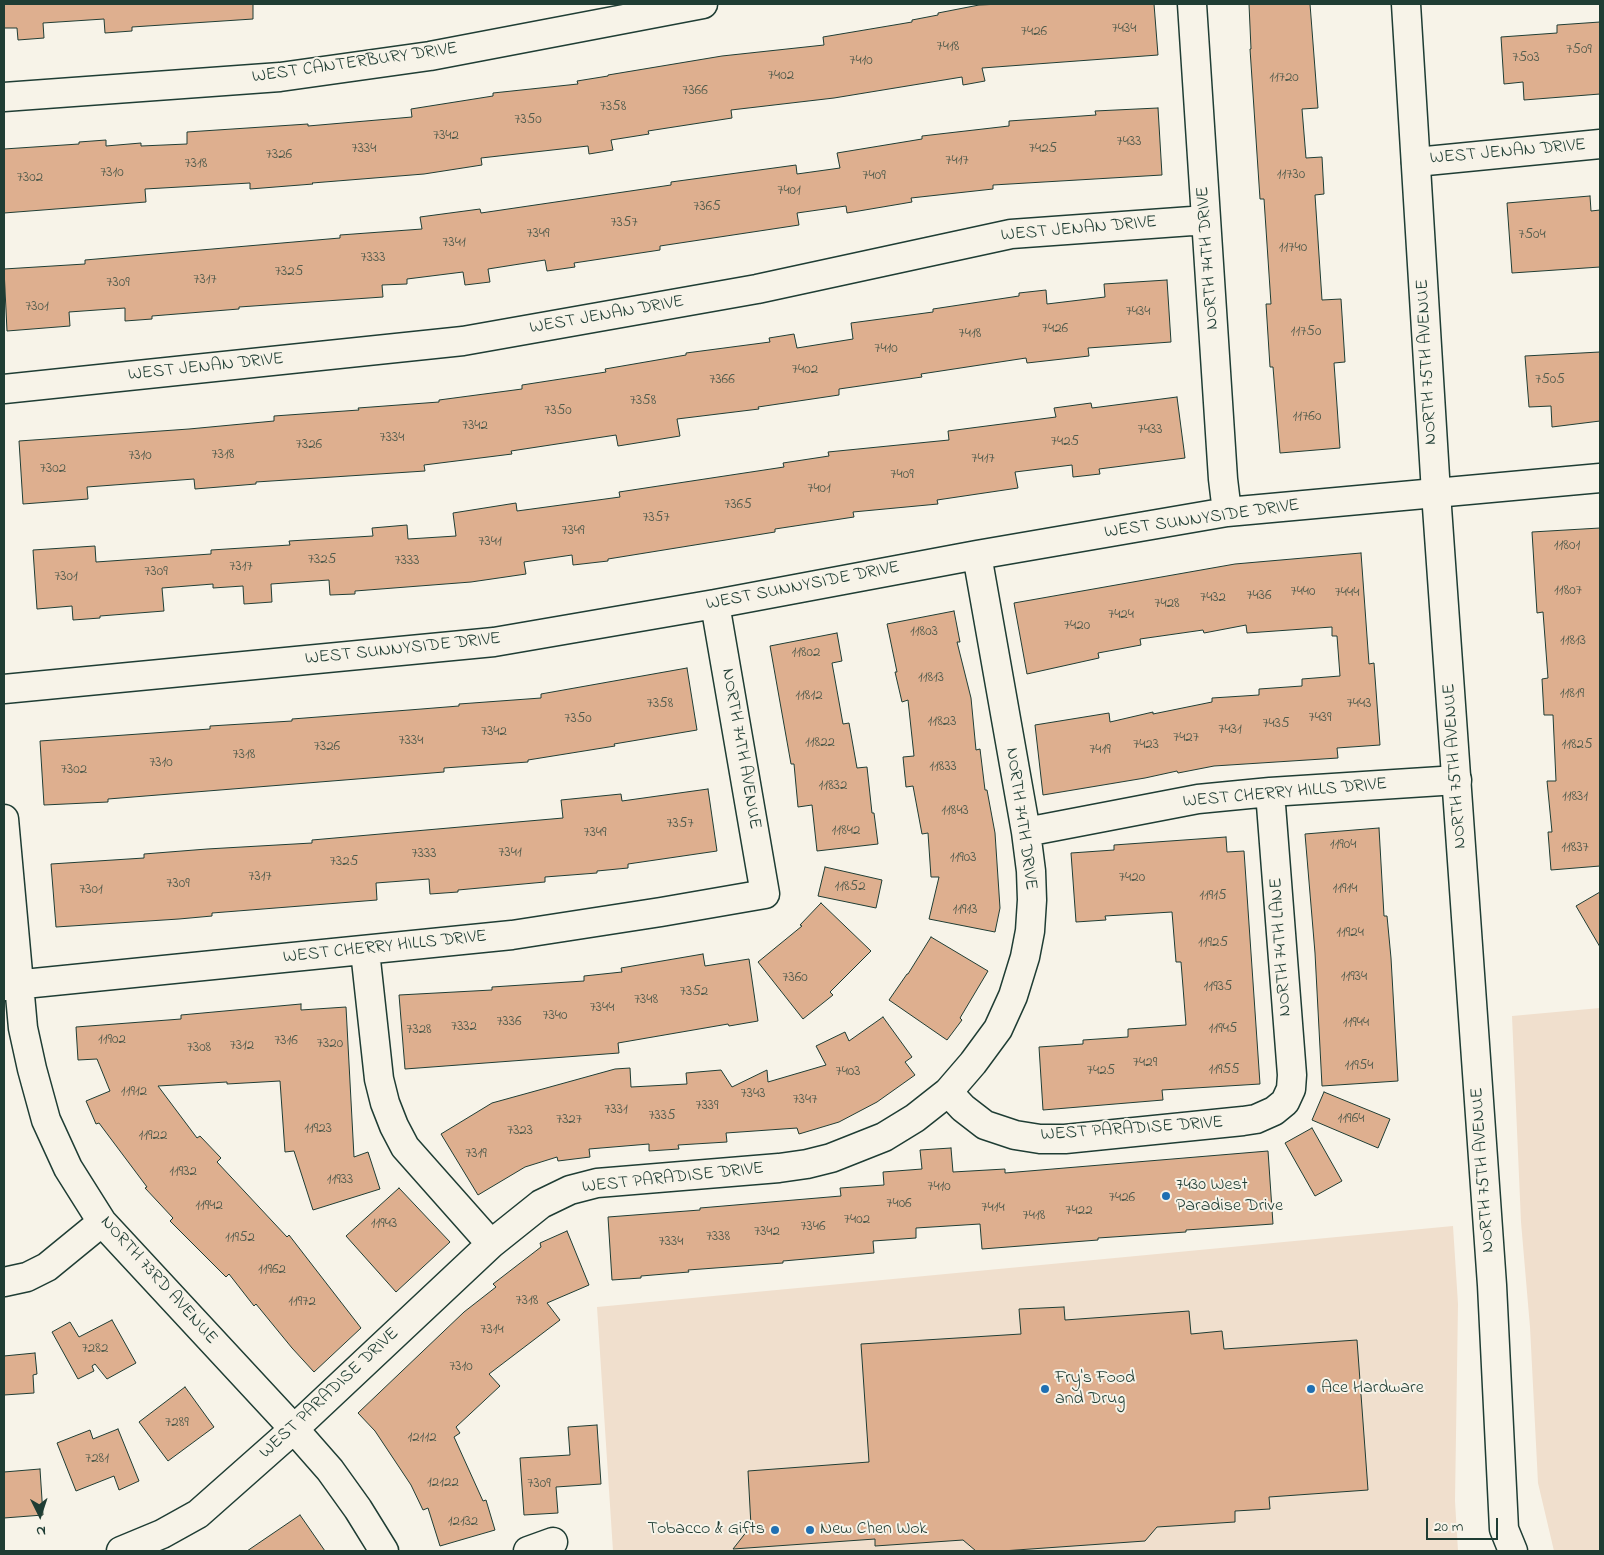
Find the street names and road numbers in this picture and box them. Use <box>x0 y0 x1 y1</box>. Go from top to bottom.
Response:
street label: WEST CANTERBURY DRIVE <box>251 39 459 89</box>
street label: WEST JENAN DRIVE <box>1429 135 1587 171</box>
street label: NORTH 74TH DRIVE <box>1193 185 1225 331</box>
street label: WEST JENAN DRIVE <box>1000 212 1158 248</box>
street label: NORTH 75TH AVENUE <box>1413 279 1443 445</box>
street label: WEST JENAN DRIVE <box>528 292 686 340</box>
street label: WEST JENAN DRIVE <box>127 349 285 387</box>
street label: WEST SUNNYSIDE DRIVE <box>1103 496 1301 544</box>
street label: WEST SUNNYSIDE DRIVE <box>704 558 902 616</box>
street label: WEST SUNNYSIDE DRIVE <box>304 629 502 671</box>
street label: NORTH 74TH AVENUE <box>715 667 765 831</box>
street label: NORTH 75TH AVENUE <box>1439 682 1473 850</box>
street label: NORTH 74TH DRIVE <box>999 746 1041 892</box>
street label: WEST CHERRY HILLS DRIVE <box>1182 774 1388 814</box>
street label: NORTH 74TH LANE <box>1266 877 1298 1017</box>
street label: WEST CHERRY HILLS DRIVE <box>282 927 488 969</box>
street label: NORTH 75TH AVENUE <box>1467 1086 1501 1254</box>
street label: WEST PARADISE DRIVE <box>1040 1113 1224 1147</box>
street label: WEST PARADISE DRIVE <box>581 1159 765 1199</box>
street label: NORTH 73RD AVENUE <box>95 1212 221 1350</box>
street label: WEST PARADISE DRIVE <box>256 1324 404 1464</box>

